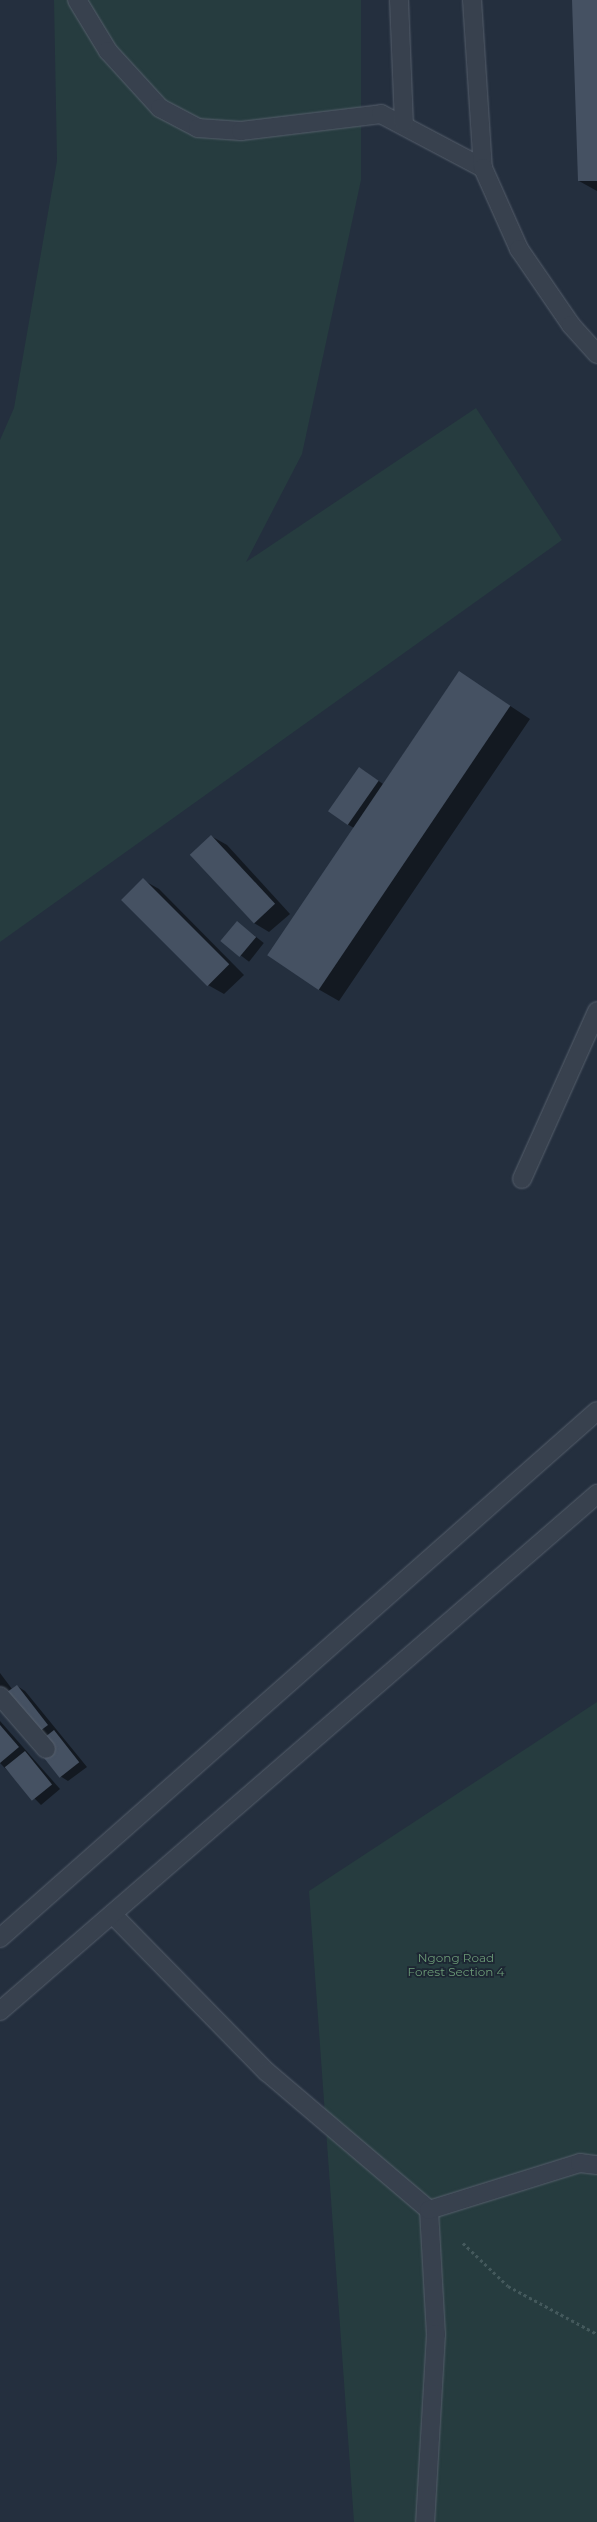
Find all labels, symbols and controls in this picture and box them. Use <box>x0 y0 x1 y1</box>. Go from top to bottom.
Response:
park label: Ngong Road Forest Section 4 <box>408 1951 504 1979</box>

